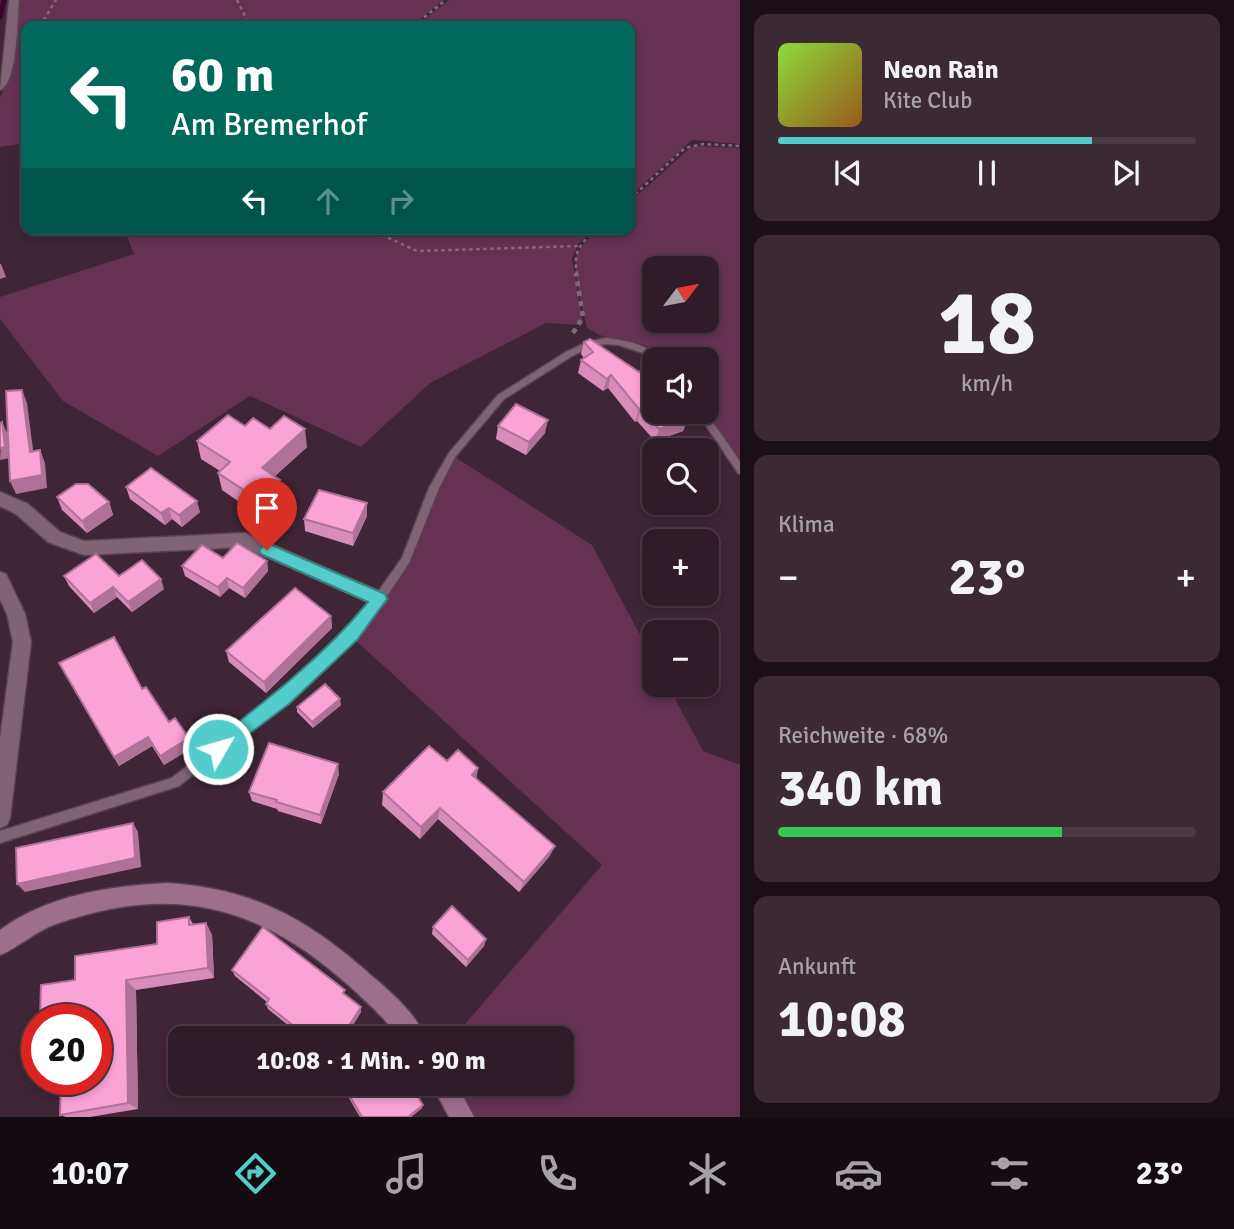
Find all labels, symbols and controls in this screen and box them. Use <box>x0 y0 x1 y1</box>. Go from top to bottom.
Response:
text: 60 m <box>171 45 274 105</box>
icon: left <box>56 49 147 140</box>
text: Neon Rain <box>883 54 999 86</box>
text: Kite Club <box>883 86 972 115</box>
text: Am Bremerhof <box>171 105 367 144</box>
icon: previous <box>829 154 867 192</box>
icon: pause <box>968 154 1006 192</box>
icon: next <box>1107 154 1145 192</box>
icon: left <box>236 182 274 220</box>
icon: ahead <box>309 182 347 220</box>
icon: right <box>382 182 420 220</box>
north arrow <box>642 256 719 332</box>
map controls <box>642 256 719 697</box>
text: 18 <box>938 267 1036 380</box>
button: sound <box>642 347 719 424</box>
text: km/h <box>961 369 1013 398</box>
button: search <box>642 438 719 515</box>
pin <box>237 478 297 550</box>
icon: arrive <box>248 489 286 527</box>
text: Klima <box>778 510 835 539</box>
button: + <box>642 529 719 606</box>
text: 23° <box>949 545 1025 609</box>
text: − <box>778 554 799 601</box>
text: + <box>1175 554 1196 601</box>
button: − <box>642 620 719 697</box>
position arrow <box>181 712 255 786</box>
text: Reichweite · 68% <box>778 721 948 750</box>
text: 340 km <box>778 756 943 820</box>
text: Ankunft <box>778 952 856 981</box>
text: 10:08 <box>778 987 906 1051</box>
speed limit sign: 20 <box>21 1004 112 1095</box>
text: 10:08 · 1 Min. · 90 m <box>256 1045 486 1077</box>
icon: directions <box>231 1149 280 1198</box>
icon: music <box>382 1149 431 1198</box>
icon: phone <box>533 1149 582 1198</box>
icon: climate <box>683 1149 732 1198</box>
icon: car <box>834 1149 883 1198</box>
icon: filters <box>985 1149 1034 1198</box>
text: 10:07 <box>51 1154 129 1193</box>
text: 23° <box>1136 1154 1183 1193</box>

